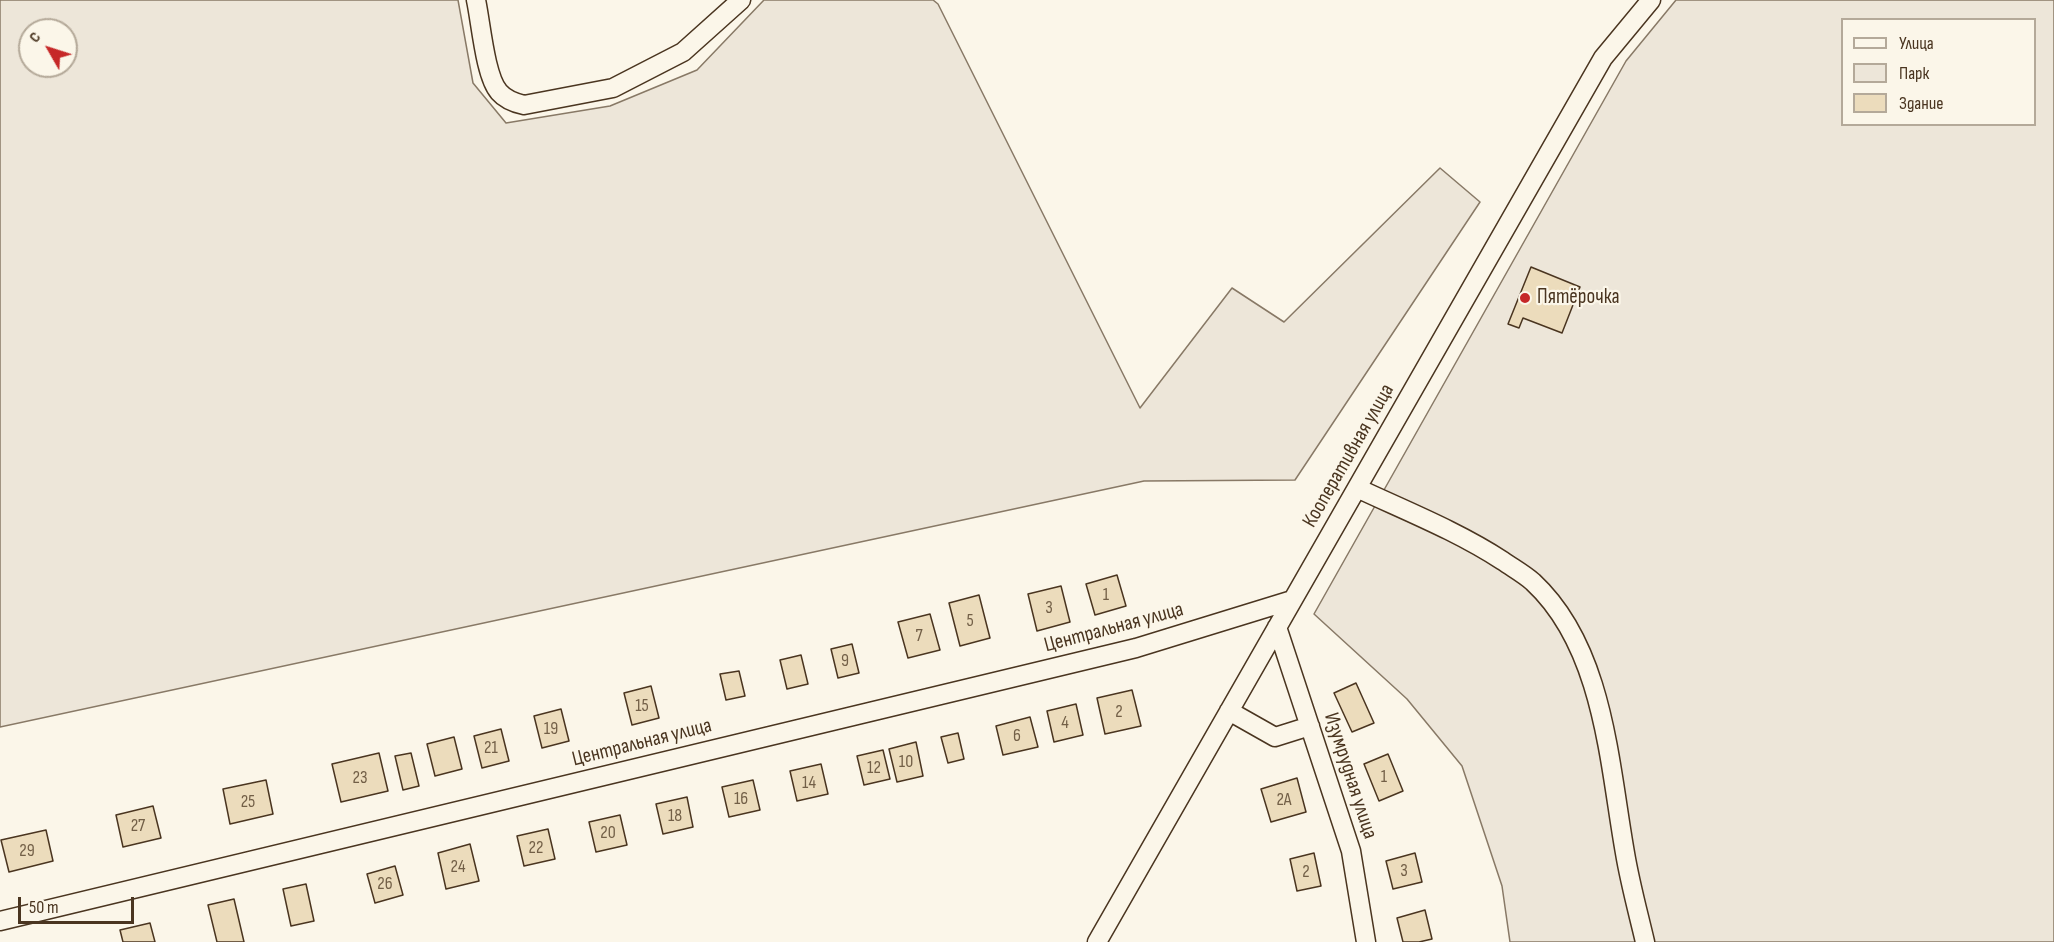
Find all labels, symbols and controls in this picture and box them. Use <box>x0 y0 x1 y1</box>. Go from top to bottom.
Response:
north arrow <box>18 18 78 78</box>
legend <box>1841 18 2036 126</box>
text: С <box>25 28 45 47</box>
text: Улица <box>1899 33 1934 54</box>
text: Парк <box>1899 63 1929 84</box>
text: Здание <box>1899 93 1944 114</box>
place label: Пятёрочка <box>1537 285 1620 311</box>
marker: Пятёрочка <box>1518 291 1532 305</box>
street label: Кооперативная улица <box>1298 380 1400 532</box>
house number: 1 <box>1103 584 1109 606</box>
street label: Центральная улица <box>1042 597 1186 659</box>
house number: 3 <box>1045 597 1053 619</box>
house number: 5 <box>966 610 974 632</box>
house number: 7 <box>915 625 923 647</box>
house number: 9 <box>841 650 849 672</box>
house number: 15 <box>635 695 649 717</box>
house number: 2 <box>1115 701 1123 723</box>
street label: Изумрудная улица <box>1318 710 1382 842</box>
house number: 4 <box>1061 712 1069 734</box>
street label: Центральная улица <box>570 713 714 773</box>
house number: 19 <box>544 718 558 740</box>
house number: 6 <box>1013 725 1021 747</box>
house number: 21 <box>484 737 498 759</box>
house number: 10 <box>899 751 913 773</box>
house number: 12 <box>867 757 881 779</box>
house number: 1 <box>1381 766 1387 788</box>
house number: 23 <box>353 767 367 789</box>
house number: 14 <box>802 772 816 794</box>
house number: 16 <box>734 788 748 810</box>
house number: 2А <box>1276 789 1292 811</box>
house number: 25 <box>241 791 255 813</box>
house number: 18 <box>668 805 682 827</box>
house number: 27 <box>131 815 145 837</box>
house number: 20 <box>600 822 616 844</box>
house number: 22 <box>529 837 543 859</box>
house number: 29 <box>19 840 35 862</box>
house number: 24 <box>451 856 465 878</box>
house number: 3 <box>1400 860 1408 882</box>
house number: 2 <box>1302 861 1310 883</box>
house number: 26 <box>377 873 393 895</box>
scale bar <box>21 885 136 923</box>
text: 50 m <box>29 897 59 918</box>

